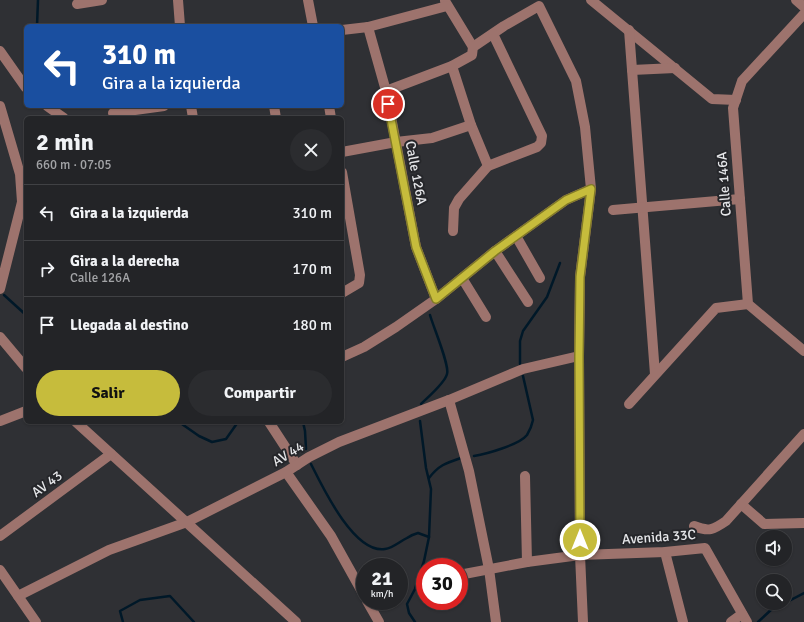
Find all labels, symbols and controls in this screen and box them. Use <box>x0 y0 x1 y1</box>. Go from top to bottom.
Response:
text: 310 m <box>102 38 176 72</box>
icon: left <box>36 40 88 92</box>
text: Gira a la izquierda <box>102 72 241 94</box>
pin <box>371 87 405 121</box>
icon: arrive <box>377 93 399 115</box>
text: 2 min <box>36 127 94 157</box>
button: close <box>290 129 332 171</box>
street label: Calle 126A <box>401 140 431 207</box>
street label: Calle 146A <box>713 151 735 217</box>
text: 660 m · 07:05 <box>36 157 112 173</box>
icon: left <box>36 202 58 224</box>
text: Gira a la izquierda <box>70 204 189 222</box>
text: 310 m <box>292 204 332 222</box>
text: Gira a la derecha <box>70 252 180 270</box>
icon: right <box>36 258 58 280</box>
text: 170 m <box>292 260 332 278</box>
text: Calle 126A <box>70 270 130 286</box>
icon: arrive <box>36 314 58 336</box>
text: Llegada al destino <box>70 316 189 334</box>
text: 180 m <box>292 316 332 334</box>
button: Salir <box>36 370 180 416</box>
button: Compartir <box>188 370 332 416</box>
street label: AV 44 <box>269 438 307 470</box>
street label: AV 43 <box>28 467 66 501</box>
position arrow <box>559 519 601 561</box>
street label: Avenida 33C <box>621 526 697 548</box>
map controls <box>756 530 792 610</box>
button: sound <box>756 530 792 566</box>
speed limit sign: 30 <box>416 558 468 610</box>
text: 21 <box>371 566 393 591</box>
button: search <box>756 574 792 610</box>
text: km/h <box>371 588 393 600</box>

